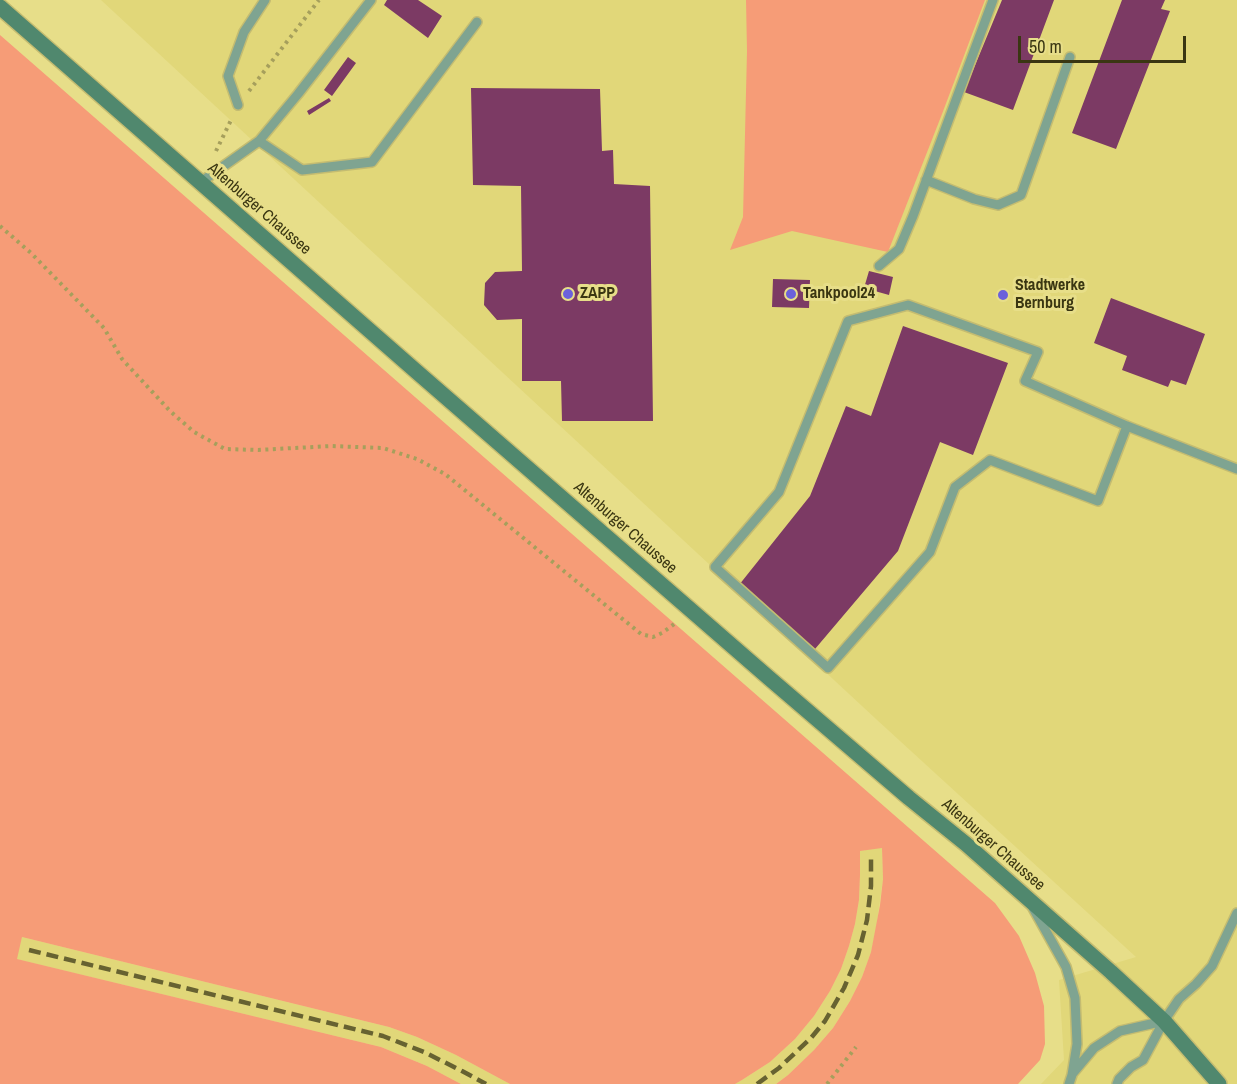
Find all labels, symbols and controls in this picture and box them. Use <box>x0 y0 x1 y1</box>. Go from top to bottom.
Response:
scale bar <box>1021 24 1189 62</box>
text: 50 m <box>1029 34 1062 59</box>
street label: Altenburger Chaussee <box>203 159 315 259</box>
place label: Stadtwerke Bernburg <box>1015 276 1085 314</box>
place label: ZAPP <box>580 284 615 304</box>
place label: Tankpool24 <box>803 284 875 304</box>
marker: ZAPP <box>561 287 575 301</box>
marker: Tankpool24 <box>784 287 798 301</box>
marker: Stadtwerke Bernburg <box>996 288 1010 302</box>
street label: Altenburger Chaussee <box>569 478 681 578</box>
street label: Altenburger Chaussee <box>937 795 1049 895</box>

